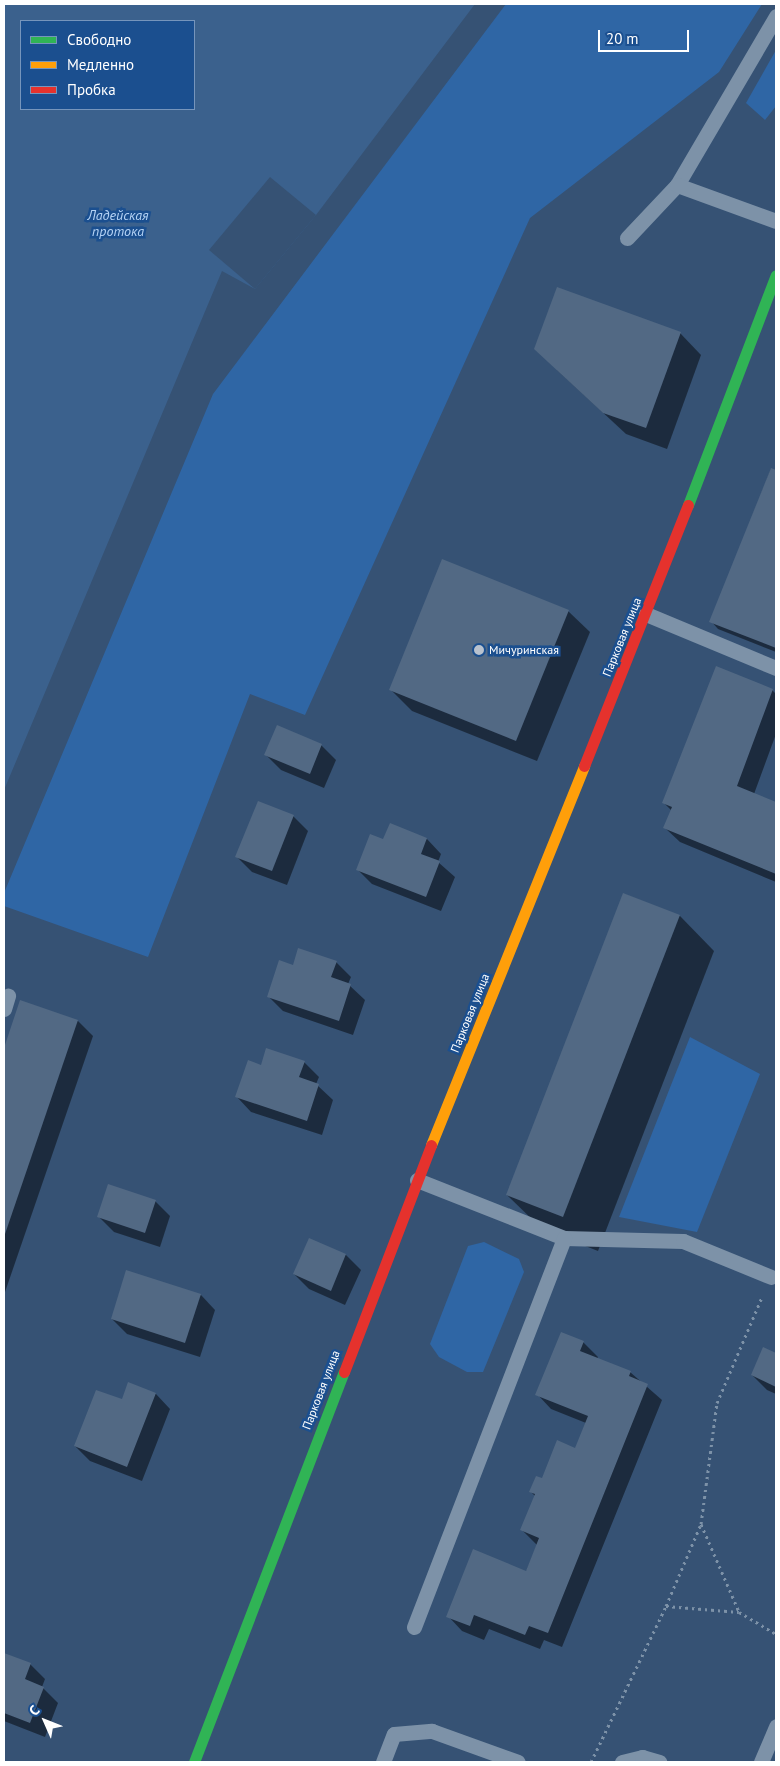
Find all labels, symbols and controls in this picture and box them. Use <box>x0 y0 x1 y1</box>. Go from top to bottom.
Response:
legend <box>20 20 195 110</box>
scale bar <box>600 20 691 52</box>
text: 20 m <box>606 29 639 48</box>
text: Свободно <box>67 30 131 49</box>
text: Медленно <box>67 55 134 74</box>
text: Пробка <box>67 80 116 99</box>
water label: Ладейская протока <box>87 207 149 240</box>
street label: Парковая улица <box>600 595 644 679</box>
place label: Мичуринская <box>489 643 559 657</box>
marker: Мичуринская <box>473 644 485 656</box>
street label: Парковая улица <box>448 971 492 1055</box>
street label: Парковая улица <box>299 1348 343 1432</box>
north arrow <box>20 1696 70 1746</box>
text: С <box>25 1702 43 1720</box>

